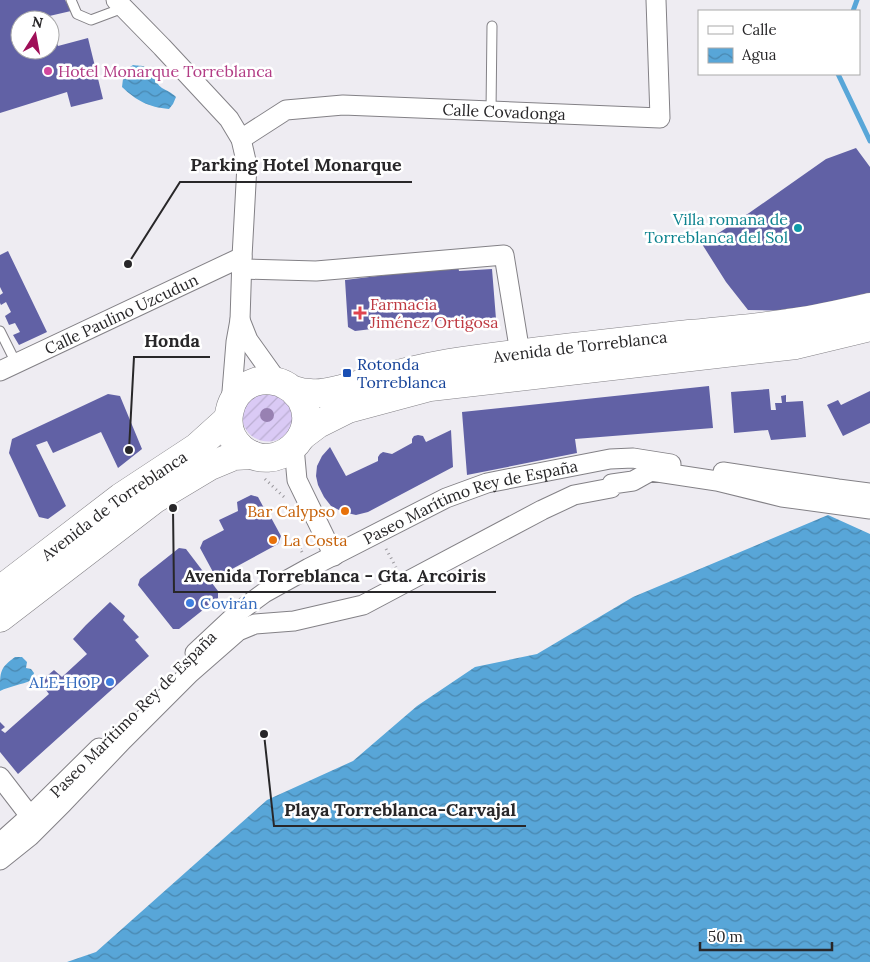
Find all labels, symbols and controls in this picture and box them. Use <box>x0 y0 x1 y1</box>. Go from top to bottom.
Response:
north arrow <box>10 10 60 60</box>
legend <box>698 10 860 75</box>
text: N <box>30 12 45 32</box>
text: Calle <box>742 20 777 39</box>
text: Agua <box>741 45 777 64</box>
place label: Hotel Monarque Torreblanca <box>58 61 273 81</box>
marker: Hotel Monarque Torreblanca <box>42 65 54 77</box>
street label: Calle Covadonga <box>442 99 566 124</box>
callout: Parking Hotel Monarque <box>180 149 412 182</box>
text: Parking Hotel Monarque <box>190 153 402 176</box>
place label: Villa romana de Torreblanca del Sol <box>645 209 788 247</box>
marker: Villa romana de Torreblanca del Sol <box>792 222 804 234</box>
street label: Calle Paulino Uzcudun <box>41 269 201 359</box>
place label: Farmacia Jiménez Ortigosa <box>369 294 498 332</box>
marker: Farmacia Jiménez Ortigosa <box>354 307 366 319</box>
callout: Honda <box>134 324 210 357</box>
street label: Avenida de Torreblanca <box>491 327 668 367</box>
text: Honda <box>144 329 201 352</box>
place label: Rotonda Torreblanca <box>357 354 447 392</box>
marker: Rotonda Torreblanca <box>341 367 353 379</box>
street label: Avenida de Torreblanca <box>36 446 191 565</box>
street label: Paseo Marítimo Rey de España <box>360 456 579 549</box>
place label: Bar Calypso <box>247 501 335 521</box>
marker: Bar Calypso <box>339 505 351 517</box>
place label: La Costa <box>283 530 347 550</box>
marker: La Costa <box>267 534 279 546</box>
callout: Avenida Torreblanca - Gta. Arcoiris <box>174 559 496 592</box>
text: Avenida Torreblanca - Gta. Arcoiris <box>184 564 486 587</box>
place label: Covirán <box>200 593 258 613</box>
marker: Covirán <box>184 597 196 609</box>
street label: Paseo Marítimo Rey de España <box>46 627 220 801</box>
place label: ALE-HOP <box>28 672 100 692</box>
marker: ALE-HOP <box>104 676 116 688</box>
callout: Playa Torreblanca-Carvajal <box>274 793 526 826</box>
text: Playa Torreblanca-Carvajal <box>284 798 516 821</box>
scale bar <box>700 920 832 952</box>
text: 50 m <box>708 927 743 946</box>

